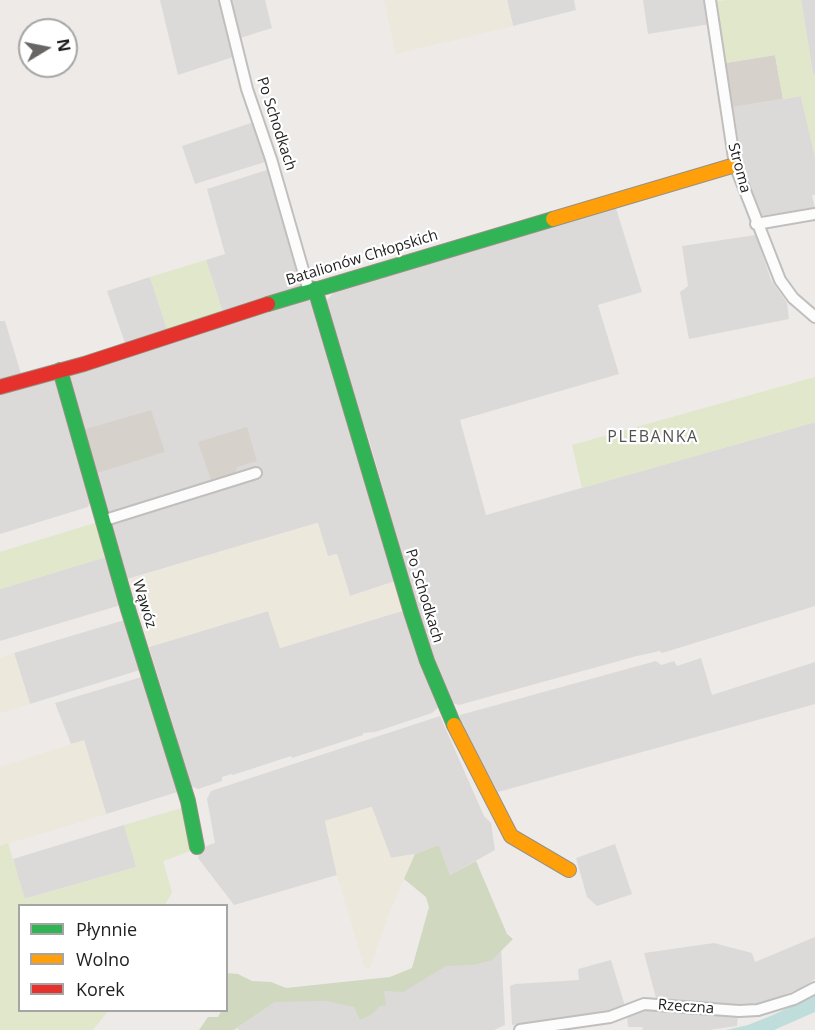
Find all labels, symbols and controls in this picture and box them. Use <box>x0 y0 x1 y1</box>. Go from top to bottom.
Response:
north arrow <box>18 18 78 78</box>
text: N <box>52 37 76 54</box>
street label: Po Schodkach <box>252 75 300 173</box>
street label: Stroma <box>724 141 754 195</box>
street label: Batalionów Chłopskich <box>284 226 440 290</box>
district label: PLEBANKA <box>607 427 699 447</box>
street label: Po Schodkach <box>401 547 447 645</box>
street label: Wąwóz <box>128 578 160 630</box>
legend <box>18 904 228 1012</box>
text: Płynnie <box>76 917 137 941</box>
text: Wolno <box>76 947 130 971</box>
text: Korek <box>76 977 125 1001</box>
street label: Rzeczna <box>657 996 715 1018</box>

